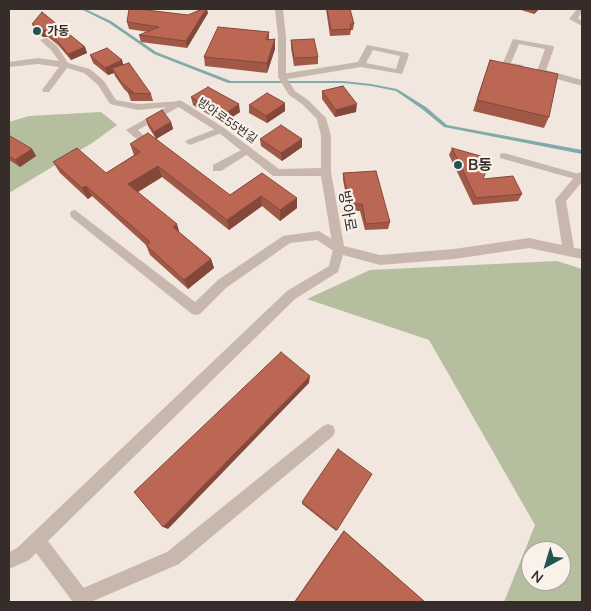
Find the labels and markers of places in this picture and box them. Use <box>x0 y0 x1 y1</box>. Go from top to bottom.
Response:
place label: 가동 <box>47 24 69 38</box>
marker: 가동 <box>31 25 43 37</box>
place label: B동 <box>468 156 492 174</box>
marker: B동 <box>452 159 464 171</box>

